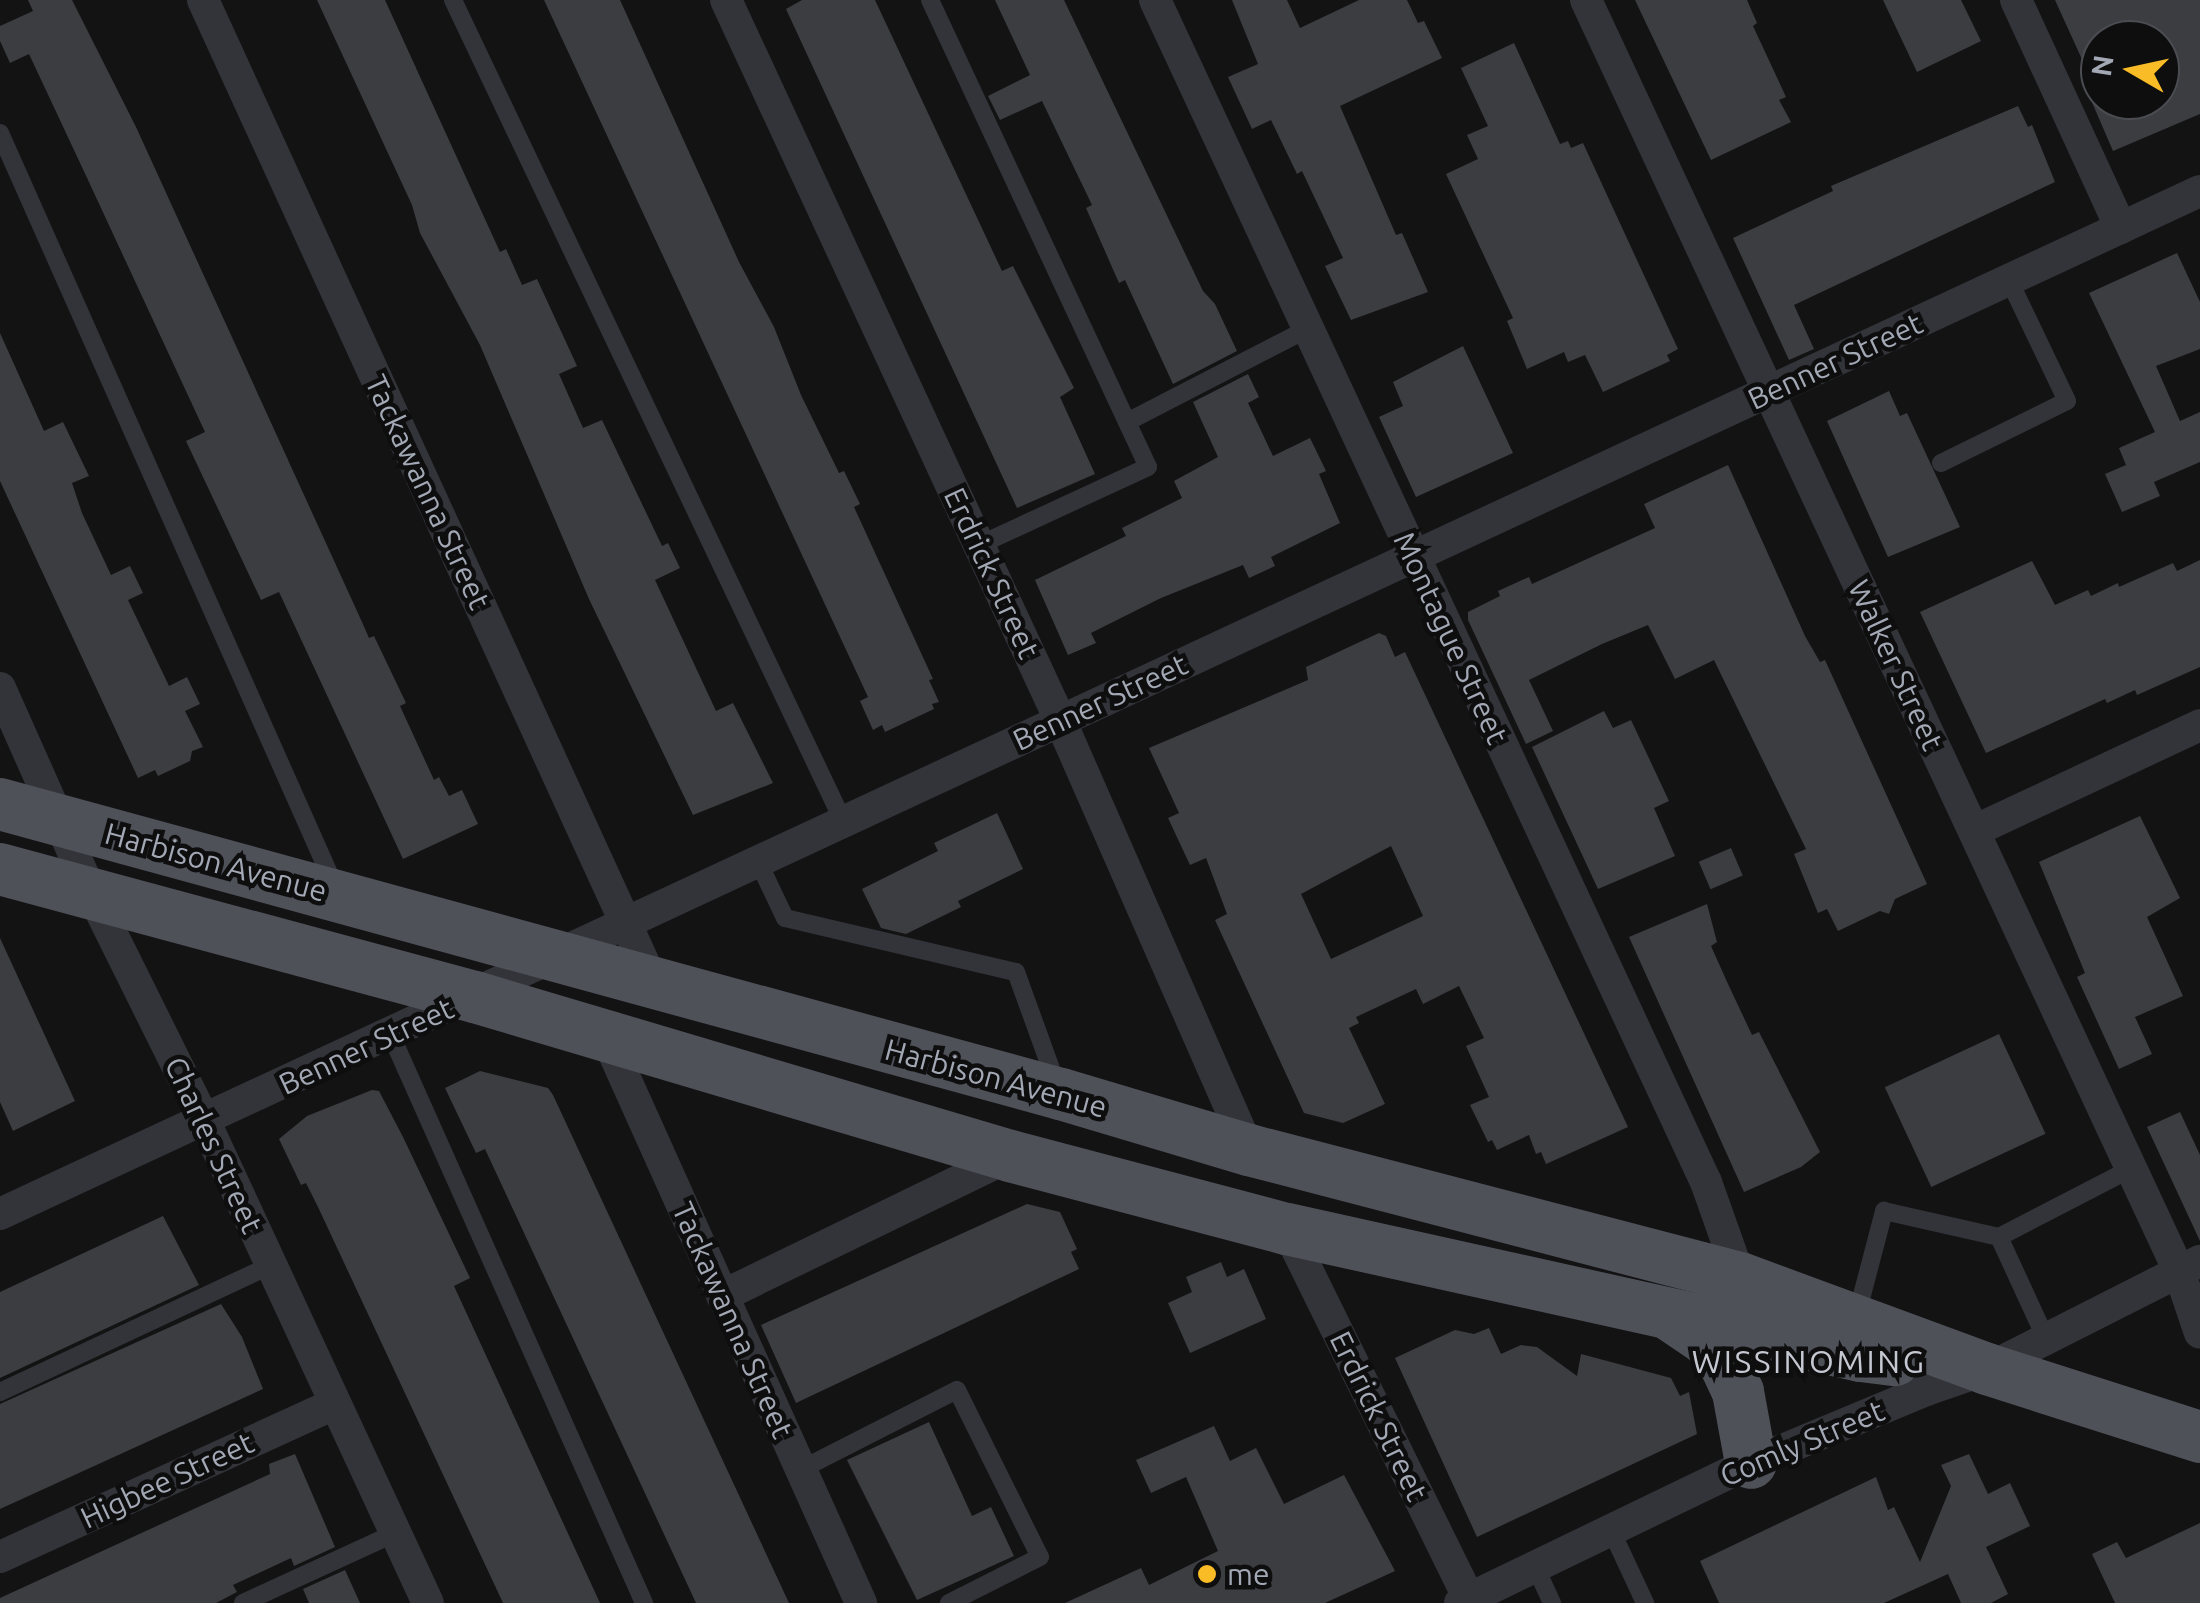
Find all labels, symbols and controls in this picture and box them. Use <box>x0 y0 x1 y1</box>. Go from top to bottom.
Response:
north arrow <box>2080 20 2180 120</box>
text: N <box>2085 53 2119 78</box>
street label: Benner Street <box>1742 305 1928 417</box>
street label: Tackawanna Street <box>358 369 498 615</box>
street label: Erdrick Street <box>937 482 1047 664</box>
street label: Montague Street <box>1386 526 1516 750</box>
street label: Walker Street <box>1841 574 1951 756</box>
street label: Benner Street <box>1007 646 1193 758</box>
street label: Harbison Avenue <box>101 815 331 909</box>
street label: Benner Street <box>273 990 459 1102</box>
street label: Harbison Avenue <box>881 1031 1111 1125</box>
street label: Charles Street <box>157 1051 271 1239</box>
street label: Tackawanna Street <box>665 1196 801 1444</box>
street label: Erdrick Street <box>1322 1325 1436 1507</box>
district label: WISSINOMING <box>1692 1342 1926 1380</box>
street label: Comly Street <box>1715 1392 1889 1494</box>
street label: Higbee Street <box>75 1424 259 1536</box>
place label: me <box>1227 1556 1269 1592</box>
marker: me <box>1196 1563 1218 1585</box>

